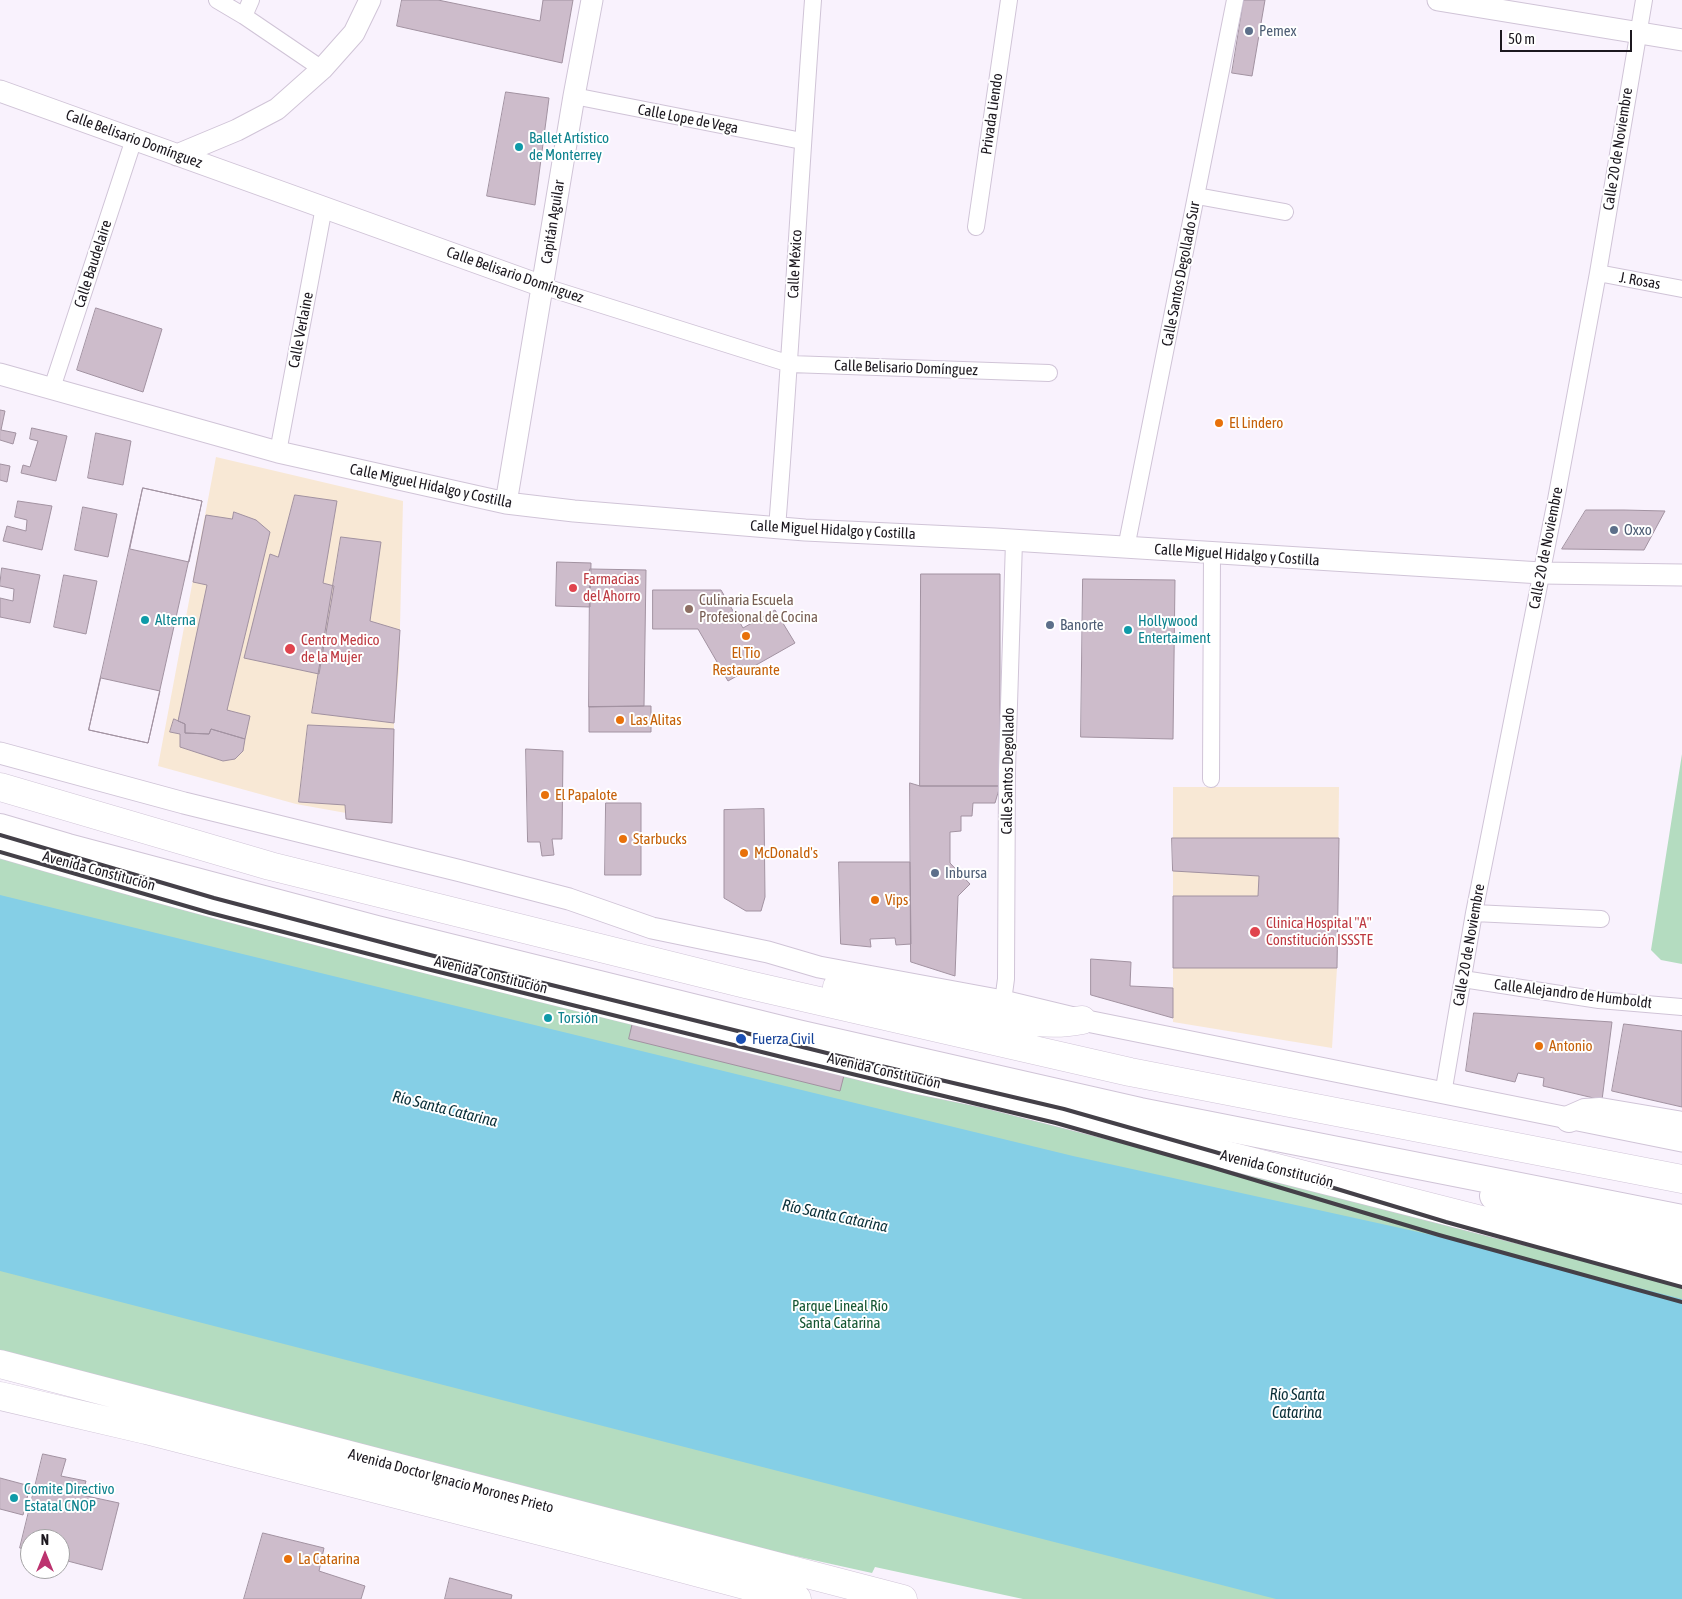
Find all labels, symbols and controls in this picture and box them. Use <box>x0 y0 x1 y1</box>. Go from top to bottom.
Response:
scale bar <box>1502 20 1634 52</box>
place label: Pemex <box>1259 22 1297 40</box>
marker: Pemex <box>1243 25 1255 37</box>
text: 50 m <box>1508 30 1535 47</box>
street label: Privada Liendo <box>977 72 1007 156</box>
street label: Calle 20 de Noviembre <box>1599 86 1637 212</box>
street label: Calle Lope de Vega <box>636 100 740 138</box>
street label: Calle Belisario Domínguez <box>63 106 205 172</box>
place label: Ballet Artístico de Monterrey <box>529 129 609 164</box>
marker: Ballet Artístico de Monterrey <box>513 141 525 153</box>
street label: Capitán Aguilar <box>537 179 569 265</box>
street label: Calle Santos Degollado Sur <box>1158 200 1204 348</box>
street label: Calle Baudelaire <box>70 218 116 310</box>
street label: Calle México <box>784 229 806 299</box>
street label: Calle Belisario Domínguez <box>444 243 586 307</box>
street label: J. Rosas <box>1618 269 1662 293</box>
street label: Calle Verlaine <box>285 290 317 370</box>
street label: Calle Belisario Domínguez <box>834 356 978 380</box>
place label: El Lindero <box>1229 414 1283 432</box>
marker: El Lindero <box>1213 417 1225 429</box>
street label: Calle Miguel Hidalgo y Costilla <box>348 460 514 512</box>
street label: Calle 20 de Noviembre <box>1525 485 1567 611</box>
street label: Calle Miguel Hidalgo y Costilla <box>750 517 916 543</box>
place label: Oxxo <box>1624 521 1652 539</box>
marker: Oxxo <box>1608 524 1620 536</box>
street label: Calle Miguel Hidalgo y Costilla <box>1154 540 1320 570</box>
place label: Farmacias del Ahorro <box>583 570 641 605</box>
marker: Farmacias del Ahorro <box>567 582 579 594</box>
place label: Culinaria Escuela Profesional de Cocina <box>699 591 818 626</box>
marker: Culinaria Escuela Profesional de Cocina <box>683 603 695 615</box>
place label: Alterna <box>155 611 196 629</box>
place label: Hollywood Entertaiment <box>1138 612 1211 647</box>
marker: Alterna <box>139 614 151 626</box>
place label: Banorte <box>1060 616 1104 634</box>
marker: Banorte <box>1044 619 1056 631</box>
marker: Hollywood Entertaiment <box>1122 624 1134 636</box>
marker: El Tio Restaurante <box>740 630 752 642</box>
place label: Centro Medico de la Mujer <box>301 631 380 666</box>
marker: Centro Medico de la Mujer <box>283 642 297 656</box>
place label: El Tio Restaurante <box>712 644 780 679</box>
street label: Calle Santos Degollado <box>998 707 1018 835</box>
place label: Las Alitas <box>630 711 681 729</box>
marker: Las Alitas <box>614 714 626 726</box>
place label: El Papalote <box>555 786 617 804</box>
marker: El Papalote <box>539 789 551 801</box>
place label: Starbucks <box>633 830 687 848</box>
marker: Starbucks <box>617 833 629 845</box>
place label: McDonald's <box>754 844 818 862</box>
street label: Avenida Constitución <box>41 847 157 895</box>
marker: McDonald's <box>738 847 750 859</box>
place label: Inbursa <box>945 864 987 882</box>
marker: Inbursa <box>929 867 941 879</box>
street label: Calle 20 de Noviembre <box>1449 882 1489 1008</box>
place label: Vips <box>885 891 908 909</box>
marker: Vips <box>869 894 881 906</box>
place label: Clinica Hospital "A" Constitución ISSSTE <box>1266 914 1373 949</box>
marker: Clinica Hospital "A" Constitución ISSSTE <box>1248 925 1262 939</box>
street label: Avenida Constitución <box>433 952 549 998</box>
street label: Calle Alejandro de Humboldt <box>1493 975 1653 1013</box>
place label: Torsión <box>558 1009 598 1027</box>
marker: Torsión <box>542 1012 554 1024</box>
place label: Fuerza Civil <box>752 1030 815 1048</box>
marker: Fuerza Civil <box>734 1032 748 1046</box>
place label: Antonio <box>1549 1037 1593 1055</box>
marker: Antonio <box>1533 1040 1545 1052</box>
street label: Avenida Constitución <box>825 1049 943 1093</box>
water label: Río Santa Catarina <box>391 1087 499 1131</box>
street label: Avenida Constitución <box>1219 1146 1335 1192</box>
water label: Río Santa Catarina <box>780 1195 890 1237</box>
park label: Parque Lineal Río Santa Catarina <box>792 1297 888 1332</box>
water label: Río Santa Catarina <box>1269 1385 1325 1423</box>
street label: Avenida Doctor Ignacio Morones Prieto <box>346 1445 556 1517</box>
place label: Comite Directivo Estatal CNOP <box>24 1480 114 1515</box>
marker: Comite Directivo Estatal CNOP <box>8 1492 20 1504</box>
north arrow <box>20 1529 70 1579</box>
text: N <box>41 1532 49 1548</box>
place label: La Catarina <box>298 1550 360 1568</box>
marker: La Catarina <box>282 1553 294 1565</box>

